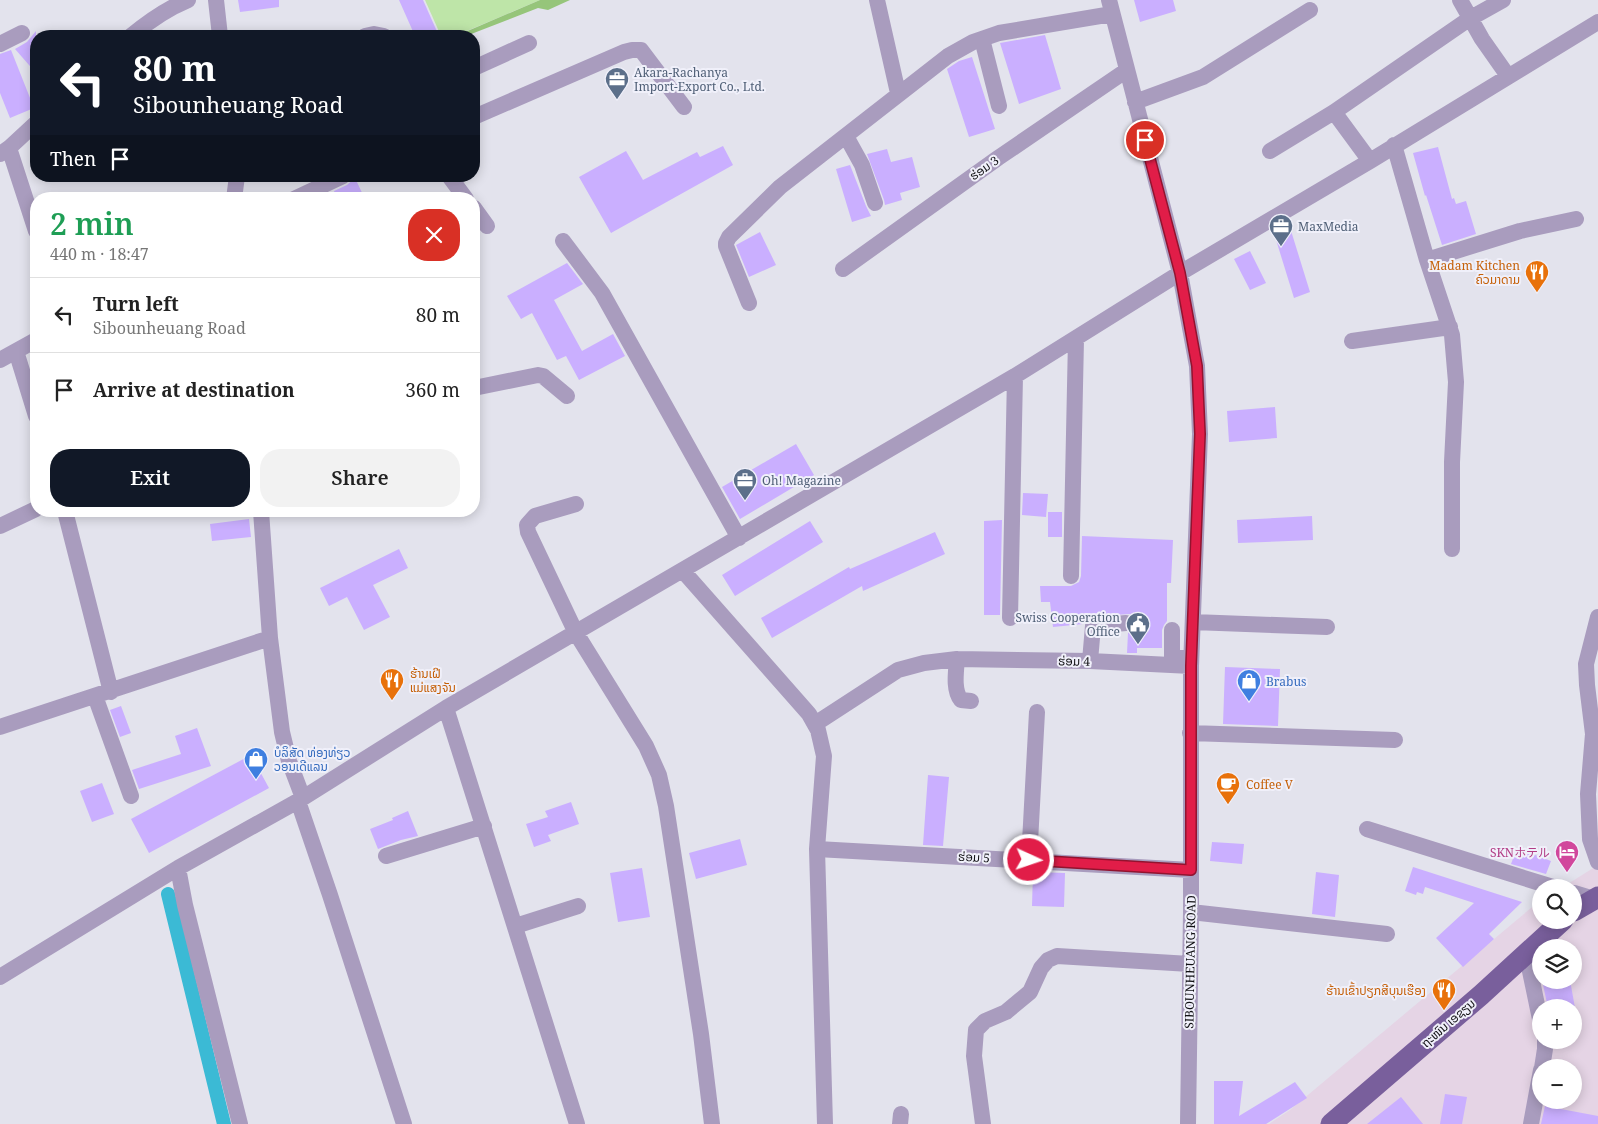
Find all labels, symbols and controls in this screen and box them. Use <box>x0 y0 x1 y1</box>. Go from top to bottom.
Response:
text: 80 m <box>133 44 216 91</box>
icon: left <box>50 50 115 115</box>
place label: Akara-Rachanya Import-Export Co., Ltd. <box>634 64 765 95</box>
office icon: Akara-Rachanya Import-Export Co., Ltd. <box>604 66 630 100</box>
text: Sibounheuang Road <box>133 89 343 119</box>
pin <box>1124 119 1166 161</box>
icon: arrive <box>1131 126 1159 154</box>
icon: arrive <box>106 145 134 173</box>
text: Then <box>50 146 96 172</box>
street label: ຮ່ອມ 3 <box>966 152 1002 184</box>
text: 2 min <box>50 203 134 244</box>
button: close <box>408 209 460 261</box>
office icon: MaxMedia <box>1268 213 1294 247</box>
place label: MaxMedia <box>1298 218 1359 235</box>
text: 440 m · 18:47 <box>50 243 149 265</box>
place label: Madam Kitchen ຄົວມາດາມ <box>1429 257 1520 288</box>
restaurant icon: Madam Kitchen ຄົວມາດາມ <box>1524 259 1550 293</box>
text: Turn left <box>93 291 179 317</box>
icon: left <box>50 301 78 329</box>
text: 80 m <box>416 302 460 328</box>
text: Sibounheuang Road <box>93 317 246 339</box>
icon: arrive <box>50 376 78 404</box>
text: Arrive at destination <box>93 377 295 403</box>
text: 360 m <box>405 377 460 403</box>
button: Exit <box>50 449 250 507</box>
button: Share <box>260 449 460 507</box>
office icon: Oh! Magazine <box>732 467 758 501</box>
place label: Oh! Magazine <box>762 472 841 489</box>
place label: Swiss Cooperation Office <box>1016 609 1120 640</box>
public building icon: Swiss Cooperation Office <box>1125 611 1151 645</box>
street label: ຮ່ອມ 4 <box>1058 652 1090 670</box>
place label: ຮ້ານເຝີ ແມ່ແສງຈັນ <box>410 665 456 696</box>
restaurant icon: ຮ້ານເຝີ ແມ່ແສງຈັນ <box>379 667 405 701</box>
shop icon: Brabus <box>1236 668 1262 702</box>
place label: Brabus <box>1266 673 1306 690</box>
place label: ບໍລິສັດ ທ່ອງທ່ຽວ ວອນເດີແລນ <box>274 744 350 775</box>
shop icon: ບໍລິສັດ ທ່ອງທ່ຽວ ວອນເດີແລນ <box>243 746 269 780</box>
cafe icon: Coffee V <box>1215 771 1241 805</box>
place label: Coffee V <box>1246 776 1294 793</box>
position arrow <box>1002 833 1054 885</box>
hotel icon: SKNホテル <box>1554 839 1580 873</box>
place label: SKNホテル <box>1490 844 1550 861</box>
street label: ຮ່ອມ 5 <box>958 848 990 866</box>
map controls <box>1532 879 1582 1109</box>
button: search <box>1532 879 1582 929</box>
street label: SIBOUNHEUANG ROAD <box>1180 895 1200 1029</box>
button: layers <box>1532 939 1582 989</box>
restaurant icon: ຮ້ານເຂົ້າປຽກສີບຸນເຮືອງ <box>1431 977 1457 1011</box>
place label: ຮ້ານເຂົ້າປຽກສີບຸນເຮືອງ <box>1326 981 1426 999</box>
street label: ຖະໜົນ ເອຊຽນ <box>1417 995 1479 1051</box>
button: + <box>1532 999 1582 1049</box>
button: − <box>1532 1059 1582 1109</box>

